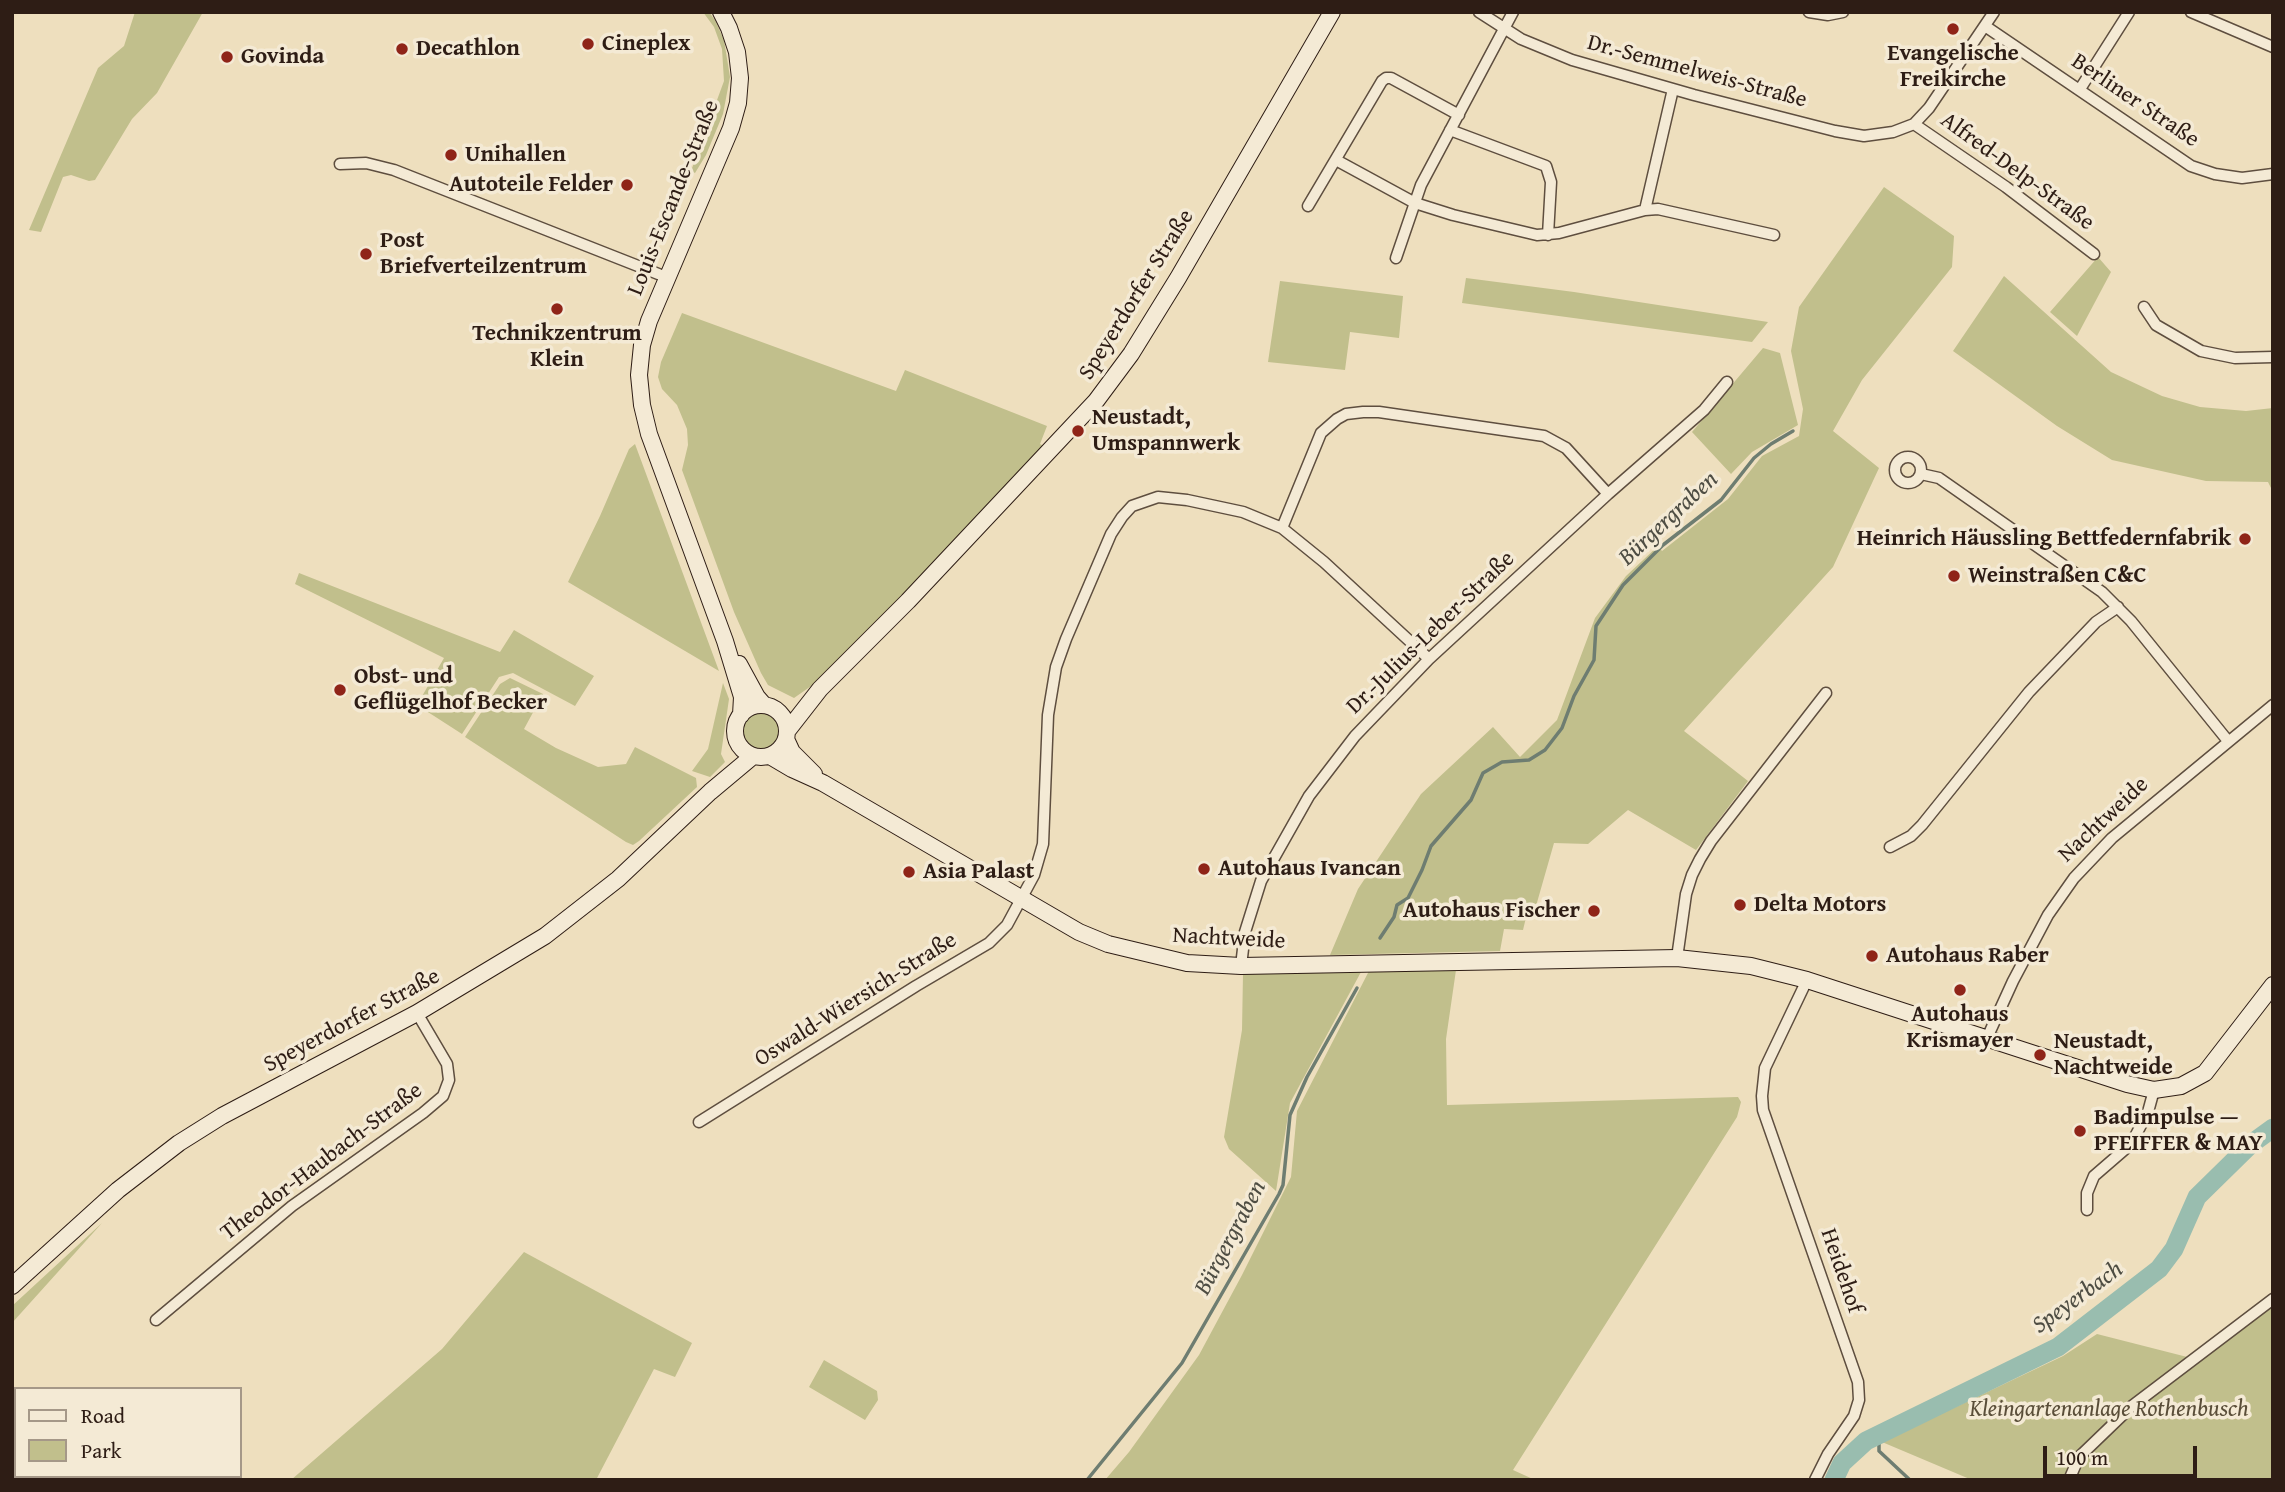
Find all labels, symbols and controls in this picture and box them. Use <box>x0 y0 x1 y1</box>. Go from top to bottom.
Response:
marker: Evangelische Freikirche <box>1945 21 1961 37</box>
street label: Dr.-Semmelweis-Straße <box>1584 29 1810 115</box>
place label: Cineplex <box>602 30 690 58</box>
place label: Decathlon <box>416 35 520 63</box>
marker: Cineplex <box>580 36 596 52</box>
place label: Evangelische Freikirche <box>1887 40 2019 94</box>
marker: Decathlon <box>394 41 410 57</box>
place label: Govinda <box>241 43 324 71</box>
street label: Berliner Straße <box>2066 48 2204 154</box>
marker: Govinda <box>219 49 235 65</box>
street label: Louis-Escande-Straße <box>622 96 726 300</box>
street label: Alfred-Delp-Straße <box>1935 107 2099 237</box>
place label: Unihallen <box>465 141 566 169</box>
marker: Unihallen <box>443 147 459 163</box>
place label: Autoteile Felder <box>449 171 613 199</box>
marker: Autoteile Felder <box>619 177 635 193</box>
street label: Speyerdorfer Straße <box>1074 205 1200 385</box>
place label: Post Briefverteilzentrum <box>380 227 587 281</box>
marker: Post Briefverteilzentrum <box>358 246 374 262</box>
marker: Technikzentrum Klein <box>549 301 565 317</box>
place label: Technikzentrum Klein <box>472 320 642 374</box>
place label: Neustadt, Umspannwerk <box>1092 404 1240 458</box>
marker: Neustadt, Umspannwerk <box>1070 423 1086 439</box>
water label: Bürgergraben <box>1613 466 1725 572</box>
place label: Heinrich Häussling Bettfedernfabrik <box>1857 525 2231 553</box>
marker: Heinrich Häussling Bettfedernfabrik <box>2237 531 2253 547</box>
street label: Dr.-Julius-Leber-Straße <box>1341 546 1521 720</box>
place label: Weinstraßen C&C <box>1968 562 2146 590</box>
marker: Weinstraßen C&C <box>1946 568 1962 584</box>
place label: Obst- und Geflügelhof Becker <box>354 663 547 717</box>
marker: Obst- und Geflügelhof Becker <box>332 682 348 698</box>
street label: Nachtweide <box>2053 771 2155 869</box>
place label: Autohaus Ivancan <box>1218 855 1401 883</box>
place label: Asia Palast <box>923 858 1034 886</box>
marker: Autohaus Ivancan <box>1196 861 1212 877</box>
marker: Asia Palast <box>901 864 917 880</box>
place label: Delta Motors <box>1754 891 1886 919</box>
place label: Autohaus Fischer <box>1403 897 1580 925</box>
marker: Delta Motors <box>1732 897 1748 913</box>
marker: Autohaus Fischer <box>1586 903 1602 919</box>
street label: Nachtweide <box>1172 922 1286 956</box>
street label: Oswald-Wiersich-Straße <box>750 927 962 1073</box>
place label: Autohaus Raber <box>1886 942 2049 970</box>
marker: Autohaus Raber <box>1864 948 1880 964</box>
street label: Speyerdorfer Straße <box>259 963 445 1079</box>
marker: Autohaus Krismayer <box>1952 982 1968 998</box>
place label: Autohaus Krismayer <box>1907 1001 2013 1055</box>
place label: Neustadt, Nachtweide <box>2054 1028 2173 1082</box>
marker: Neustadt, Nachtweide <box>2032 1047 2048 1063</box>
street label: Theodor-Haubach-Straße <box>216 1077 428 1247</box>
place label: Badimpulse — PFEIFFER & MAY <box>2094 1104 2263 1158</box>
marker: Badimpulse — PFEIFFER & MAY <box>2072 1123 2088 1139</box>
water label: Bürgergraben <box>1189 1176 1273 1300</box>
street label: Heidehof <box>1814 1225 1868 1317</box>
water label: Speyerbach <box>2027 1255 2129 1341</box>
legend <box>14 1387 242 1478</box>
park label: Kleingartenanlage Rothenbusch <box>1969 1396 2249 1424</box>
text: Road <box>81 1400 125 1431</box>
scale bar <box>2047 1432 2201 1476</box>
text: Park <box>81 1435 122 1466</box>
text: 100 m <box>2056 1442 2108 1473</box>

